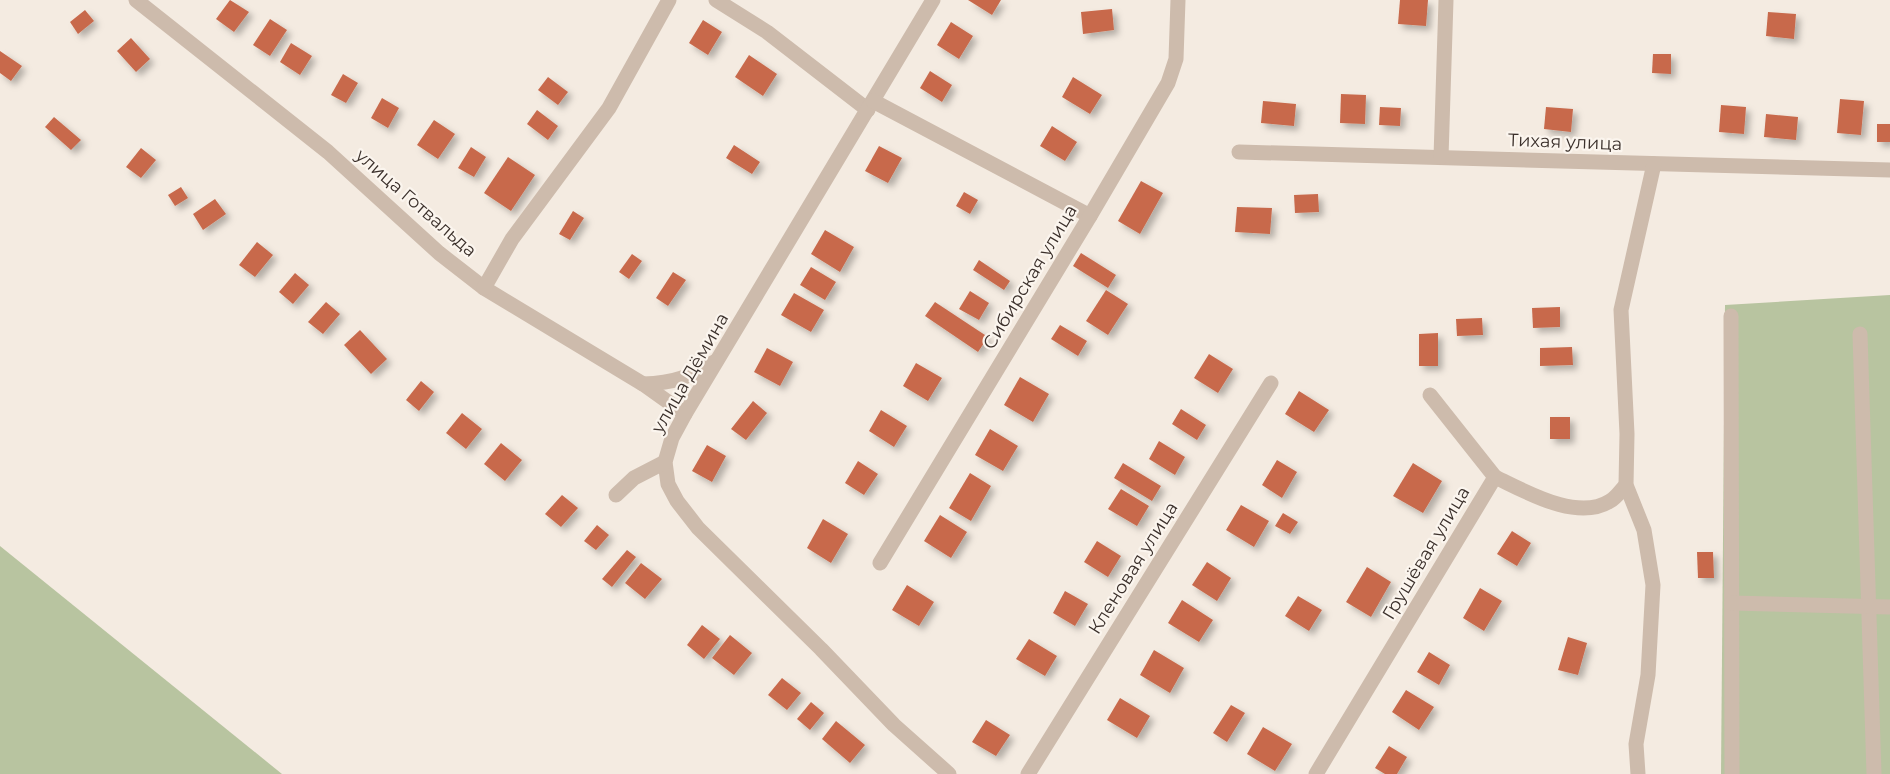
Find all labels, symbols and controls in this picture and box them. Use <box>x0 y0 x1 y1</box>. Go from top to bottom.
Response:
street label: Тихая улица <box>1507 129 1623 155</box>
street label: улица Готвальда <box>350 144 481 262</box>
street label: Сибирская улица <box>978 201 1082 353</box>
street label: улица Дёмина <box>646 309 733 438</box>
street label: Грушёвая улица <box>1378 482 1474 624</box>
street label: Кленовая улица <box>1083 498 1183 638</box>

